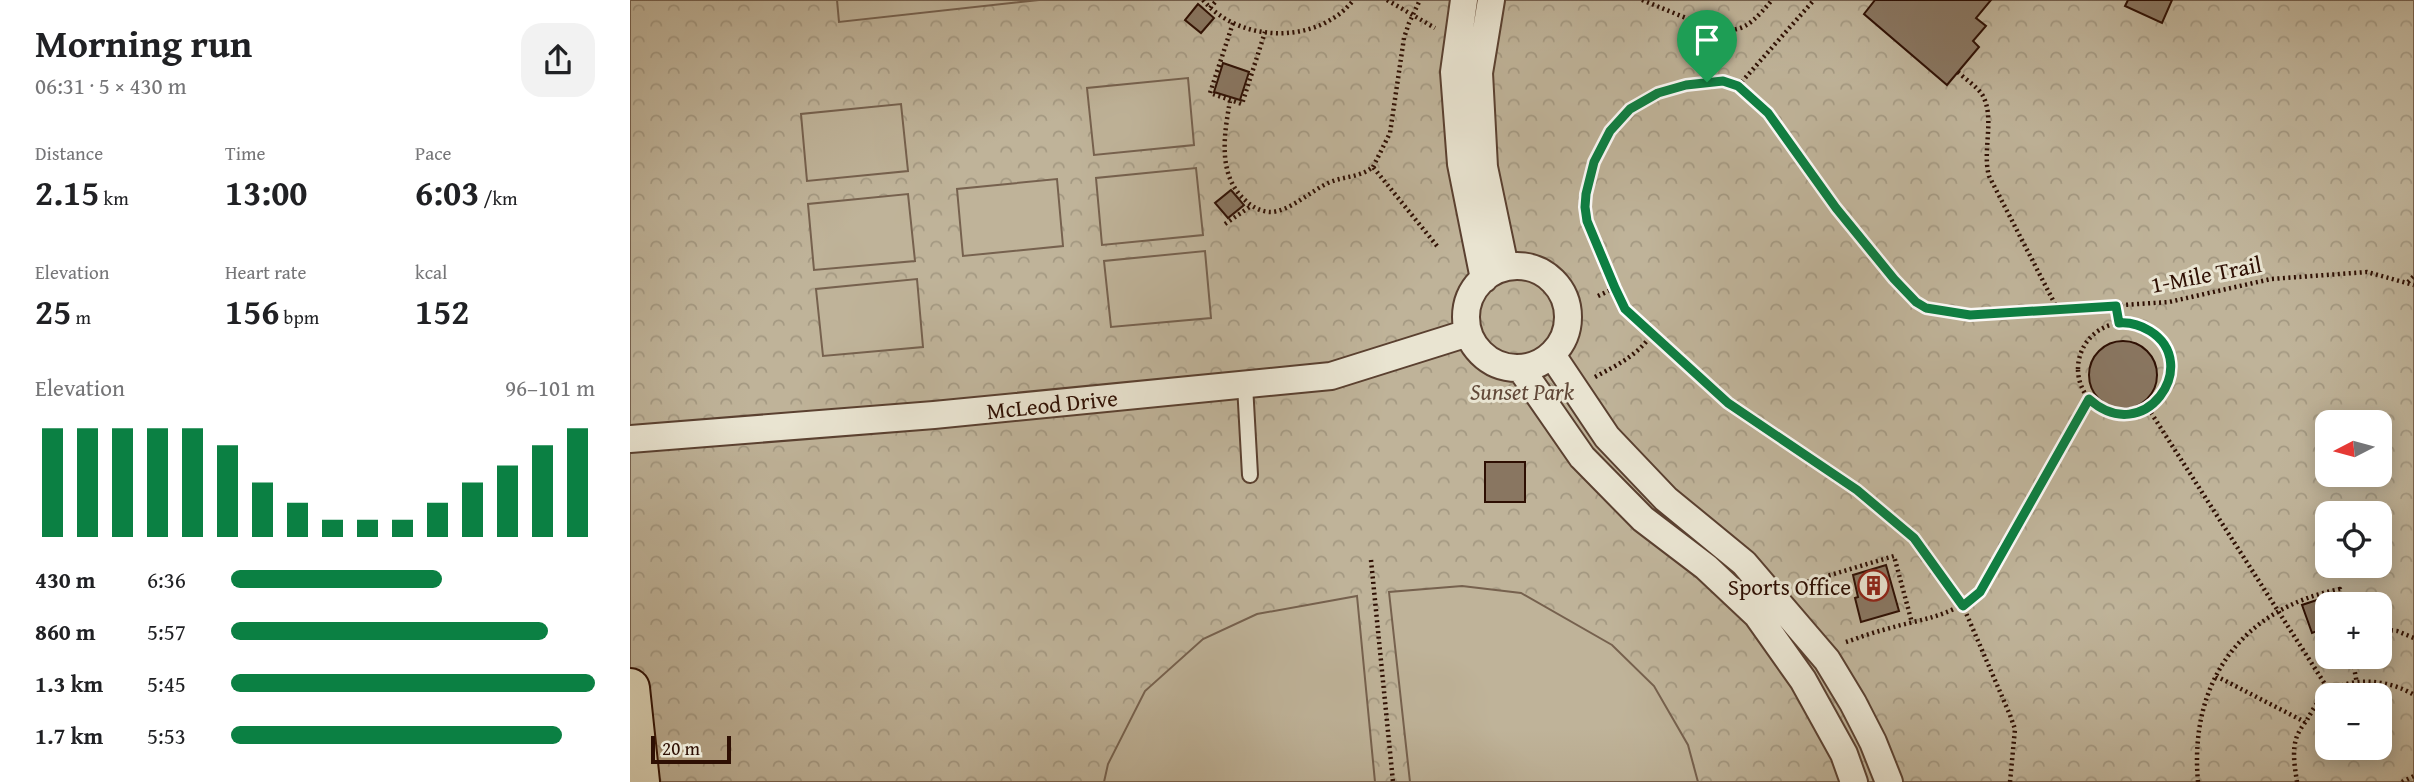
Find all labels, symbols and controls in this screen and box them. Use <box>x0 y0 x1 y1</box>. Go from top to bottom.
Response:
pin <box>1677 10 1737 82</box>
text: Morning run <box>35 15 252 71</box>
icon: arrive <box>1688 21 1726 59</box>
button: share <box>521 23 595 97</box>
text: 06:31 · 5 × 430 m <box>35 69 187 102</box>
text: Distance <box>35 139 103 167</box>
text: Time <box>225 139 265 167</box>
text: Pace <box>415 139 452 167</box>
text: 2.15 <box>35 167 99 218</box>
text: 13:00 <box>225 167 307 218</box>
text: 6:03 <box>415 167 479 218</box>
text: km <box>99 184 129 212</box>
text: /km <box>479 184 518 212</box>
street label: 1-Mile Trail <box>2148 247 2264 301</box>
text: Elevation <box>35 258 109 286</box>
text: Heart rate <box>225 258 306 286</box>
text: kcal <box>415 258 447 286</box>
text: 25 <box>35 286 71 337</box>
text: 156 <box>225 286 279 337</box>
text: 152 <box>415 286 469 337</box>
text: m <box>71 303 91 331</box>
text: bpm <box>279 303 319 331</box>
text: Elevation <box>35 371 125 404</box>
text: 96–101 m <box>505 371 595 404</box>
park label: Sunset Park <box>1470 375 1575 408</box>
street label: McLeod Drive <box>985 381 1119 427</box>
north arrow <box>2315 410 2392 486</box>
map controls <box>2315 410 2392 760</box>
button: locate <box>2315 501 2392 578</box>
text: 430 m <box>35 563 96 596</box>
text: 6:36 <box>147 563 186 596</box>
building icon: Sports Office <box>1857 569 1891 603</box>
place label: Sports Office <box>1728 570 1851 603</box>
button: + <box>2315 592 2392 669</box>
text: 860 m <box>35 615 96 648</box>
text: 5:57 <box>147 615 186 648</box>
text: 1.3 km <box>35 667 103 700</box>
text: 5:45 <box>147 667 186 700</box>
button: − <box>2315 683 2392 760</box>
text: 1.7 km <box>35 719 103 752</box>
text: 5:53 <box>147 719 186 752</box>
scale bar <box>651 733 732 765</box>
text: 20 m <box>662 734 700 762</box>

